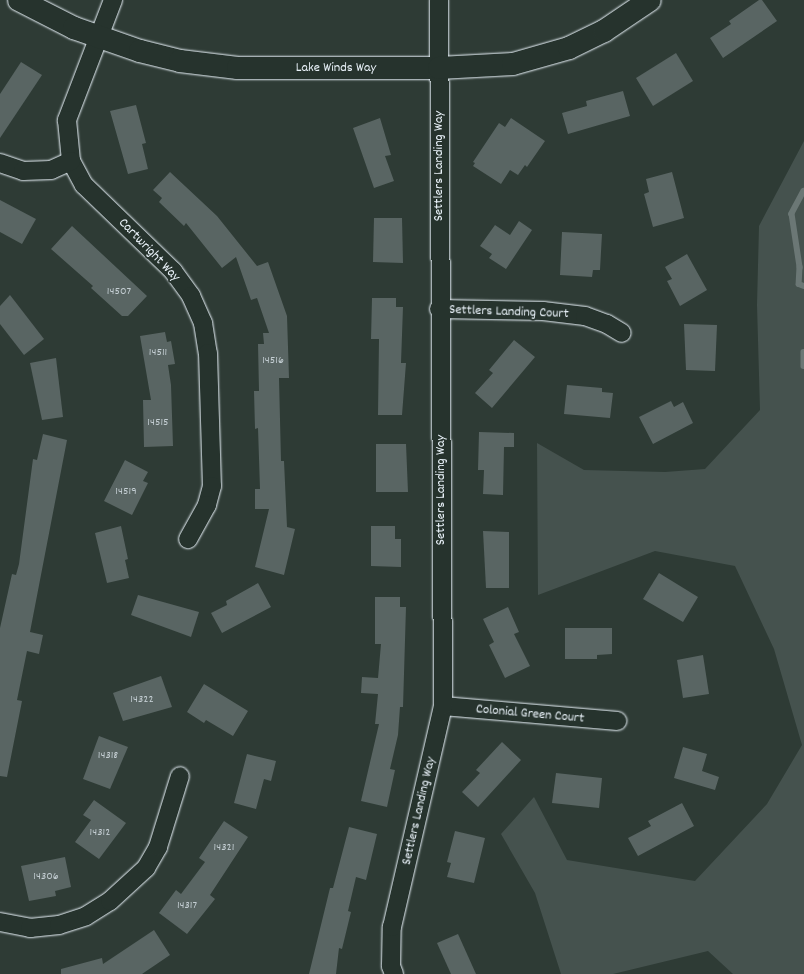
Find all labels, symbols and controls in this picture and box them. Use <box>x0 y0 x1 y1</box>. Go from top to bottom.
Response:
street label: Lake Winds Way <box>296 60 376 76</box>
street label: Settlers Landing Way <box>431 111 447 221</box>
street label: Cartwright Way <box>115 215 183 285</box>
house number: 14507 <box>107 285 131 299</box>
street label: Settlers Landing Court <box>449 302 569 322</box>
house number: 14511 <box>149 346 167 360</box>
house number: 14516 <box>262 354 284 368</box>
house number: 14515 <box>147 416 169 430</box>
street label: Settlers Landing Way <box>433 435 449 545</box>
house number: 14519 <box>115 485 137 499</box>
house number: 14322 <box>130 693 154 707</box>
street label: Colonial Green Court <box>475 701 585 727</box>
house number: 14318 <box>98 749 118 763</box>
street label: Settlers Landing Way <box>398 755 440 867</box>
house number: 14312 <box>90 826 110 840</box>
house number: 14321 <box>214 841 234 855</box>
house number: 14306 <box>33 870 59 884</box>
house number: 14317 <box>177 899 197 913</box>

